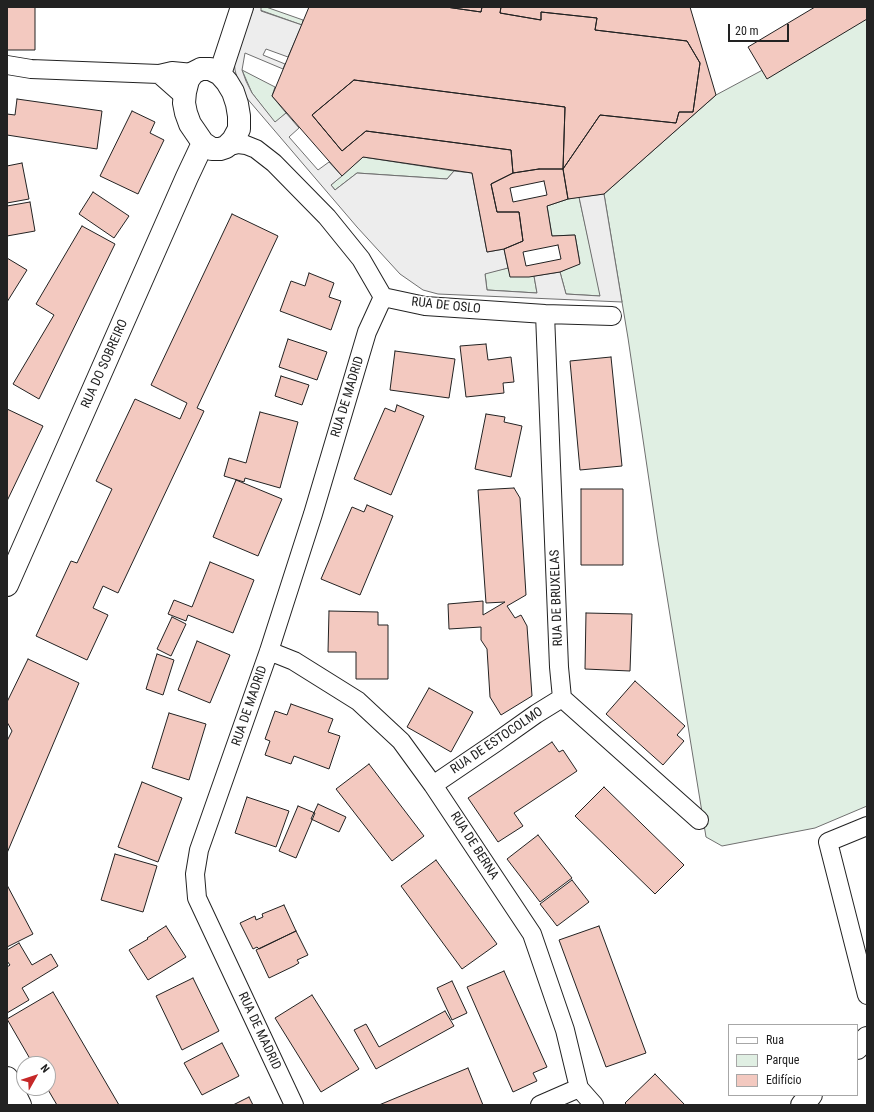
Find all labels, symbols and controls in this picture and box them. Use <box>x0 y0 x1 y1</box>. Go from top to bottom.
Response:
scale bar <box>730 16 791 42</box>
text: 20 m <box>735 24 759 38</box>
street label: RUA DE OSLO <box>411 295 481 317</box>
street label: RUA DO SOBREIRO <box>78 317 132 411</box>
street label: RUA DE MADRID <box>328 355 368 439</box>
street label: RUA DE BRUXELAS <box>548 549 566 647</box>
street label: RUA DE MADRID <box>229 664 271 748</box>
street label: RUA DE ESTOCOLMO <box>448 704 546 778</box>
street label: RUA DE BERNA <box>446 809 502 883</box>
street label: RUA DE MADRID <box>234 990 284 1072</box>
legend <box>728 1024 858 1096</box>
text: Rua <box>766 1033 784 1047</box>
text: Parque <box>766 1053 799 1067</box>
north arrow <box>16 1056 56 1096</box>
text: N <box>38 1062 52 1075</box>
text: Edifício <box>766 1073 802 1087</box>

